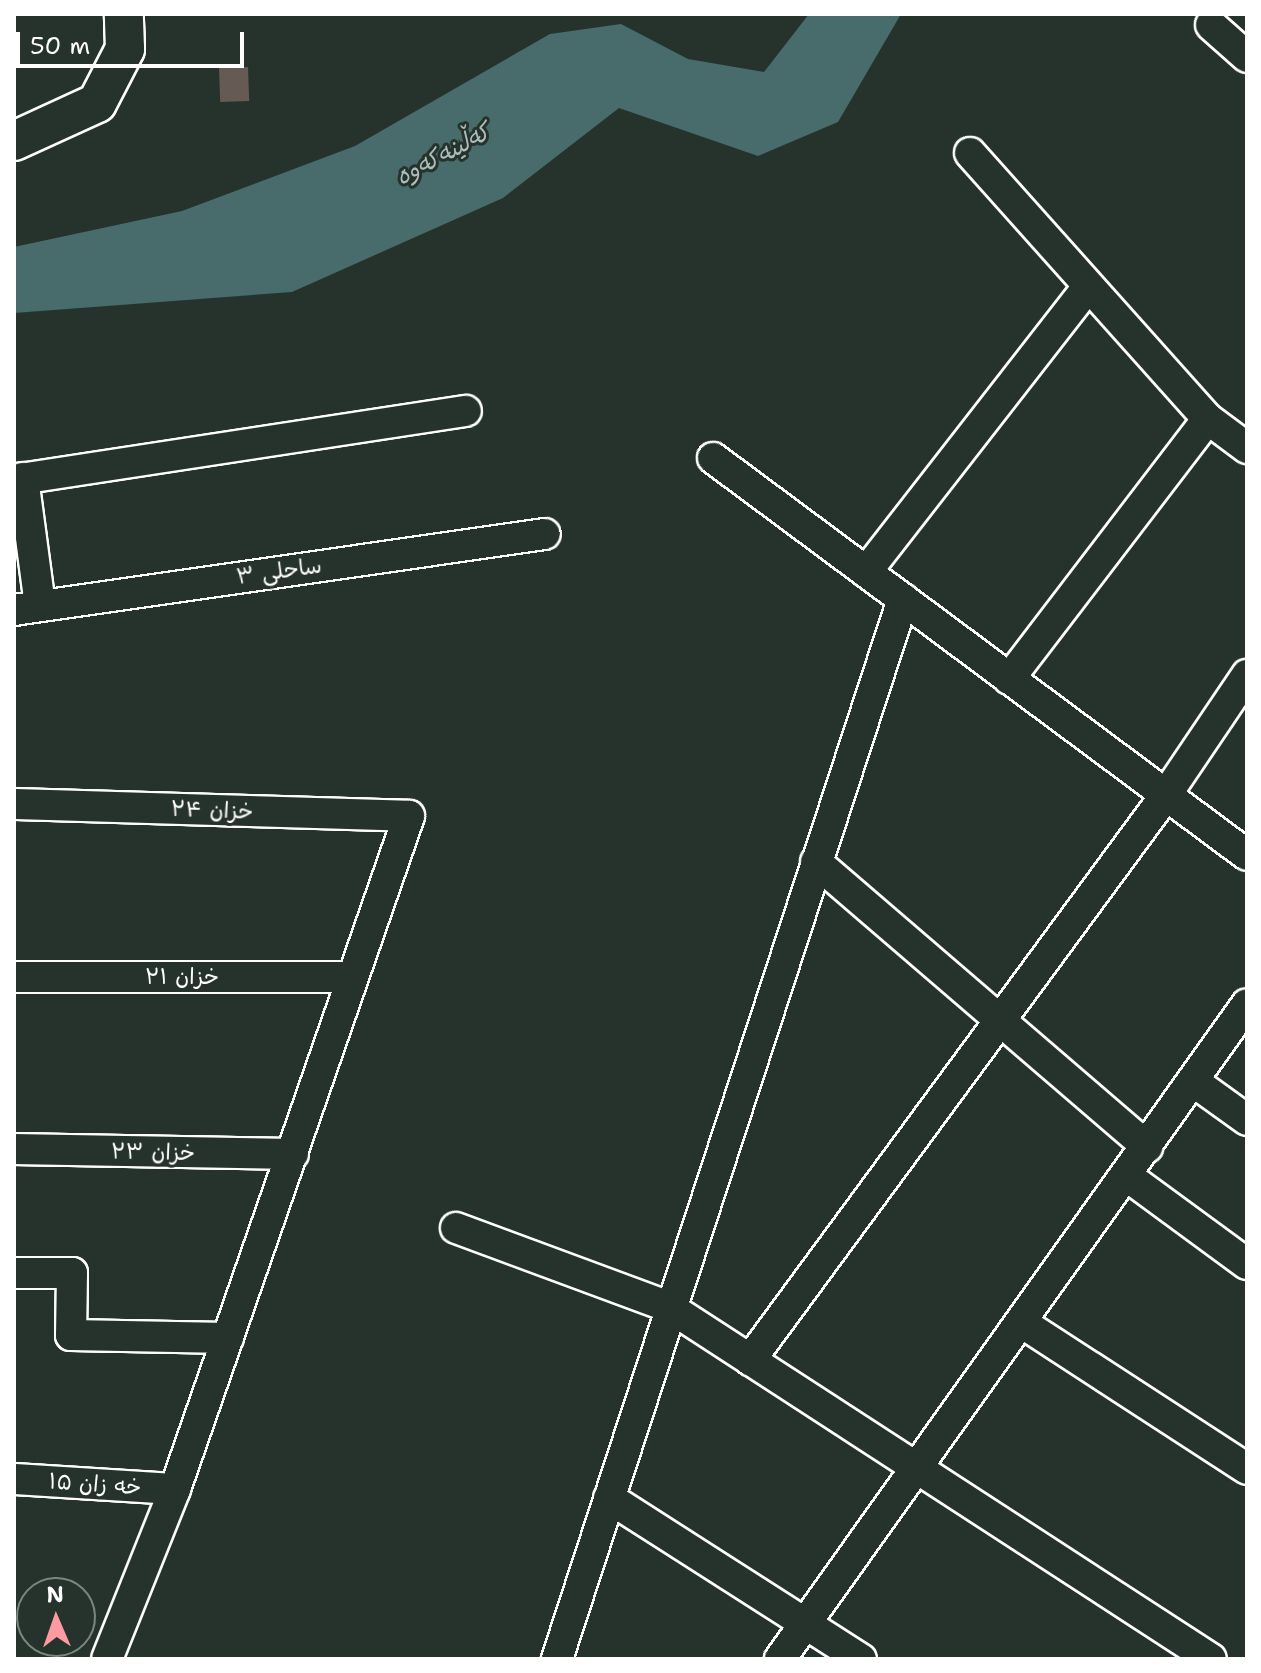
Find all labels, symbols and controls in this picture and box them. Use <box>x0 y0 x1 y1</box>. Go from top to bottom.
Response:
scale bar <box>20 16 248 66</box>
text: 50 m <box>30 30 90 62</box>
water label: کەڵینەکەوە <box>391 118 495 192</box>
street label: ساحلی ۳ <box>235 552 323 590</box>
street label: خزان ۲۴ <box>170 795 254 825</box>
street label: خزان ۲۱ <box>145 964 219 990</box>
street label: خزان ۲۳ <box>111 1138 195 1166</box>
street label: خه زان ۱۵ <box>48 1468 142 1500</box>
north arrow <box>16 1577 96 1657</box>
text: N <box>46 1580 64 1609</box>

